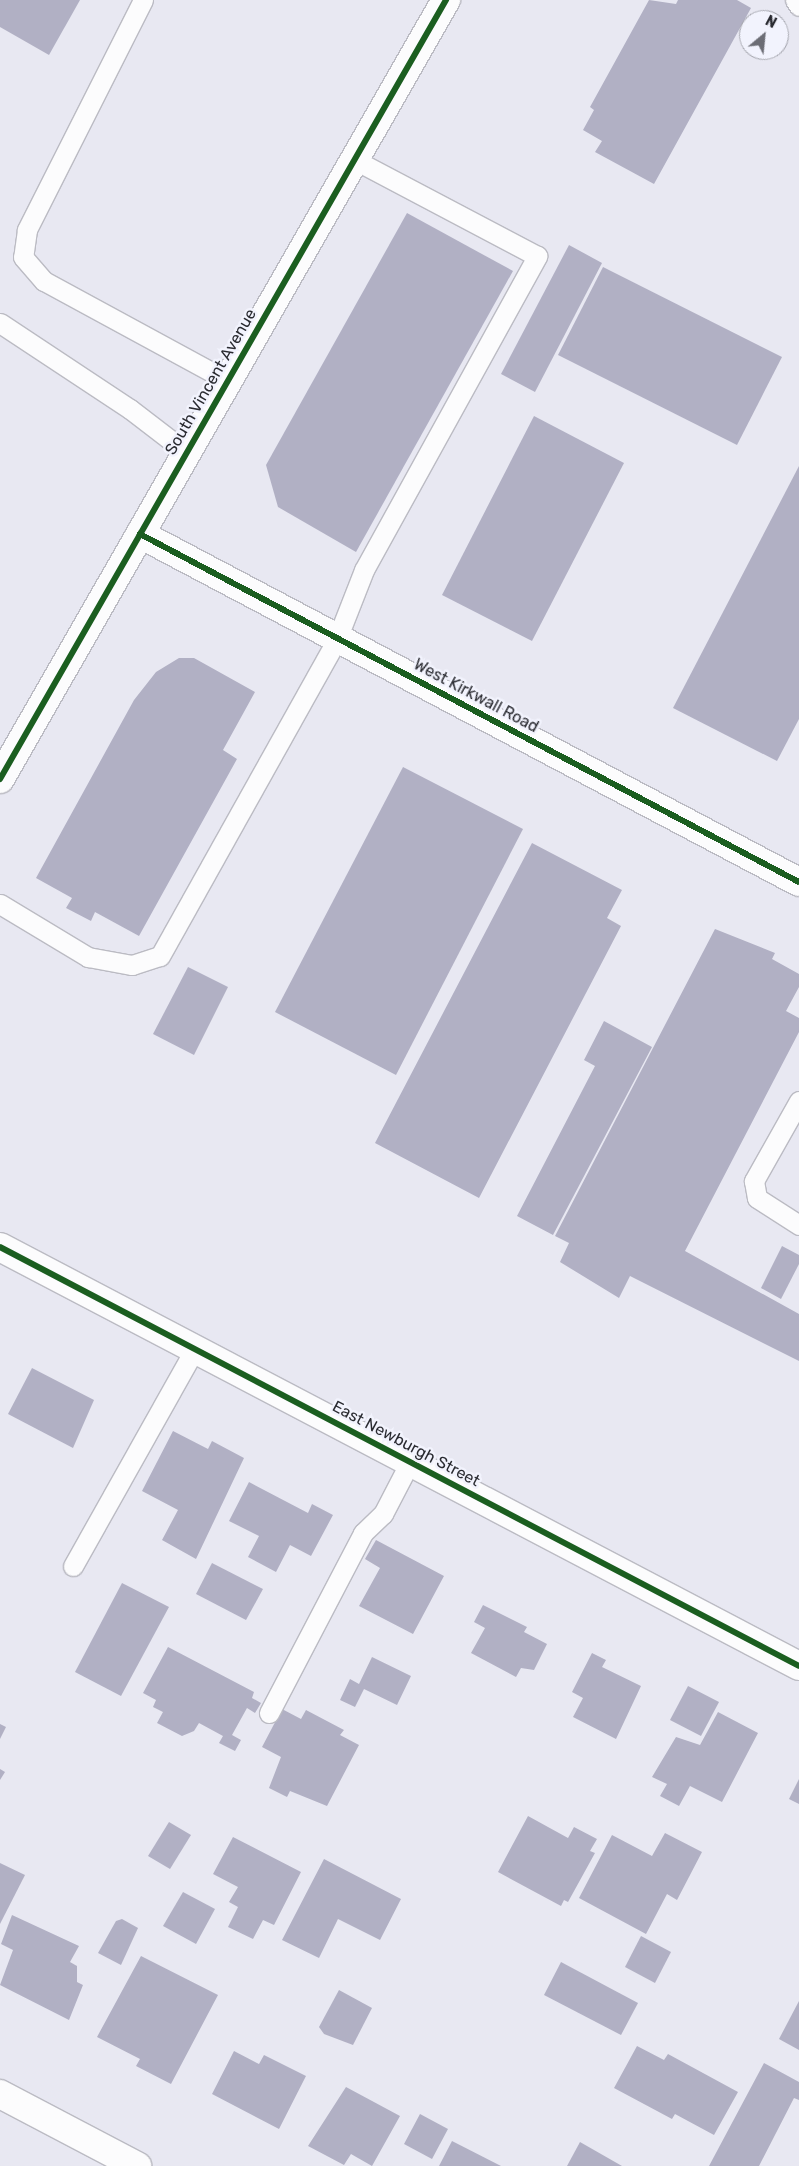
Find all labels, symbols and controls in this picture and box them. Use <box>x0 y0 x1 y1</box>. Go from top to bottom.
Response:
north arrow <box>739 10 789 60</box>
text: N <box>762 12 779 32</box>
street label: South Vincent Avenue <box>161 305 261 459</box>
street label: West Kirkwall Road <box>410 655 542 737</box>
street label: East Newburgh Street <box>329 1397 483 1491</box>

